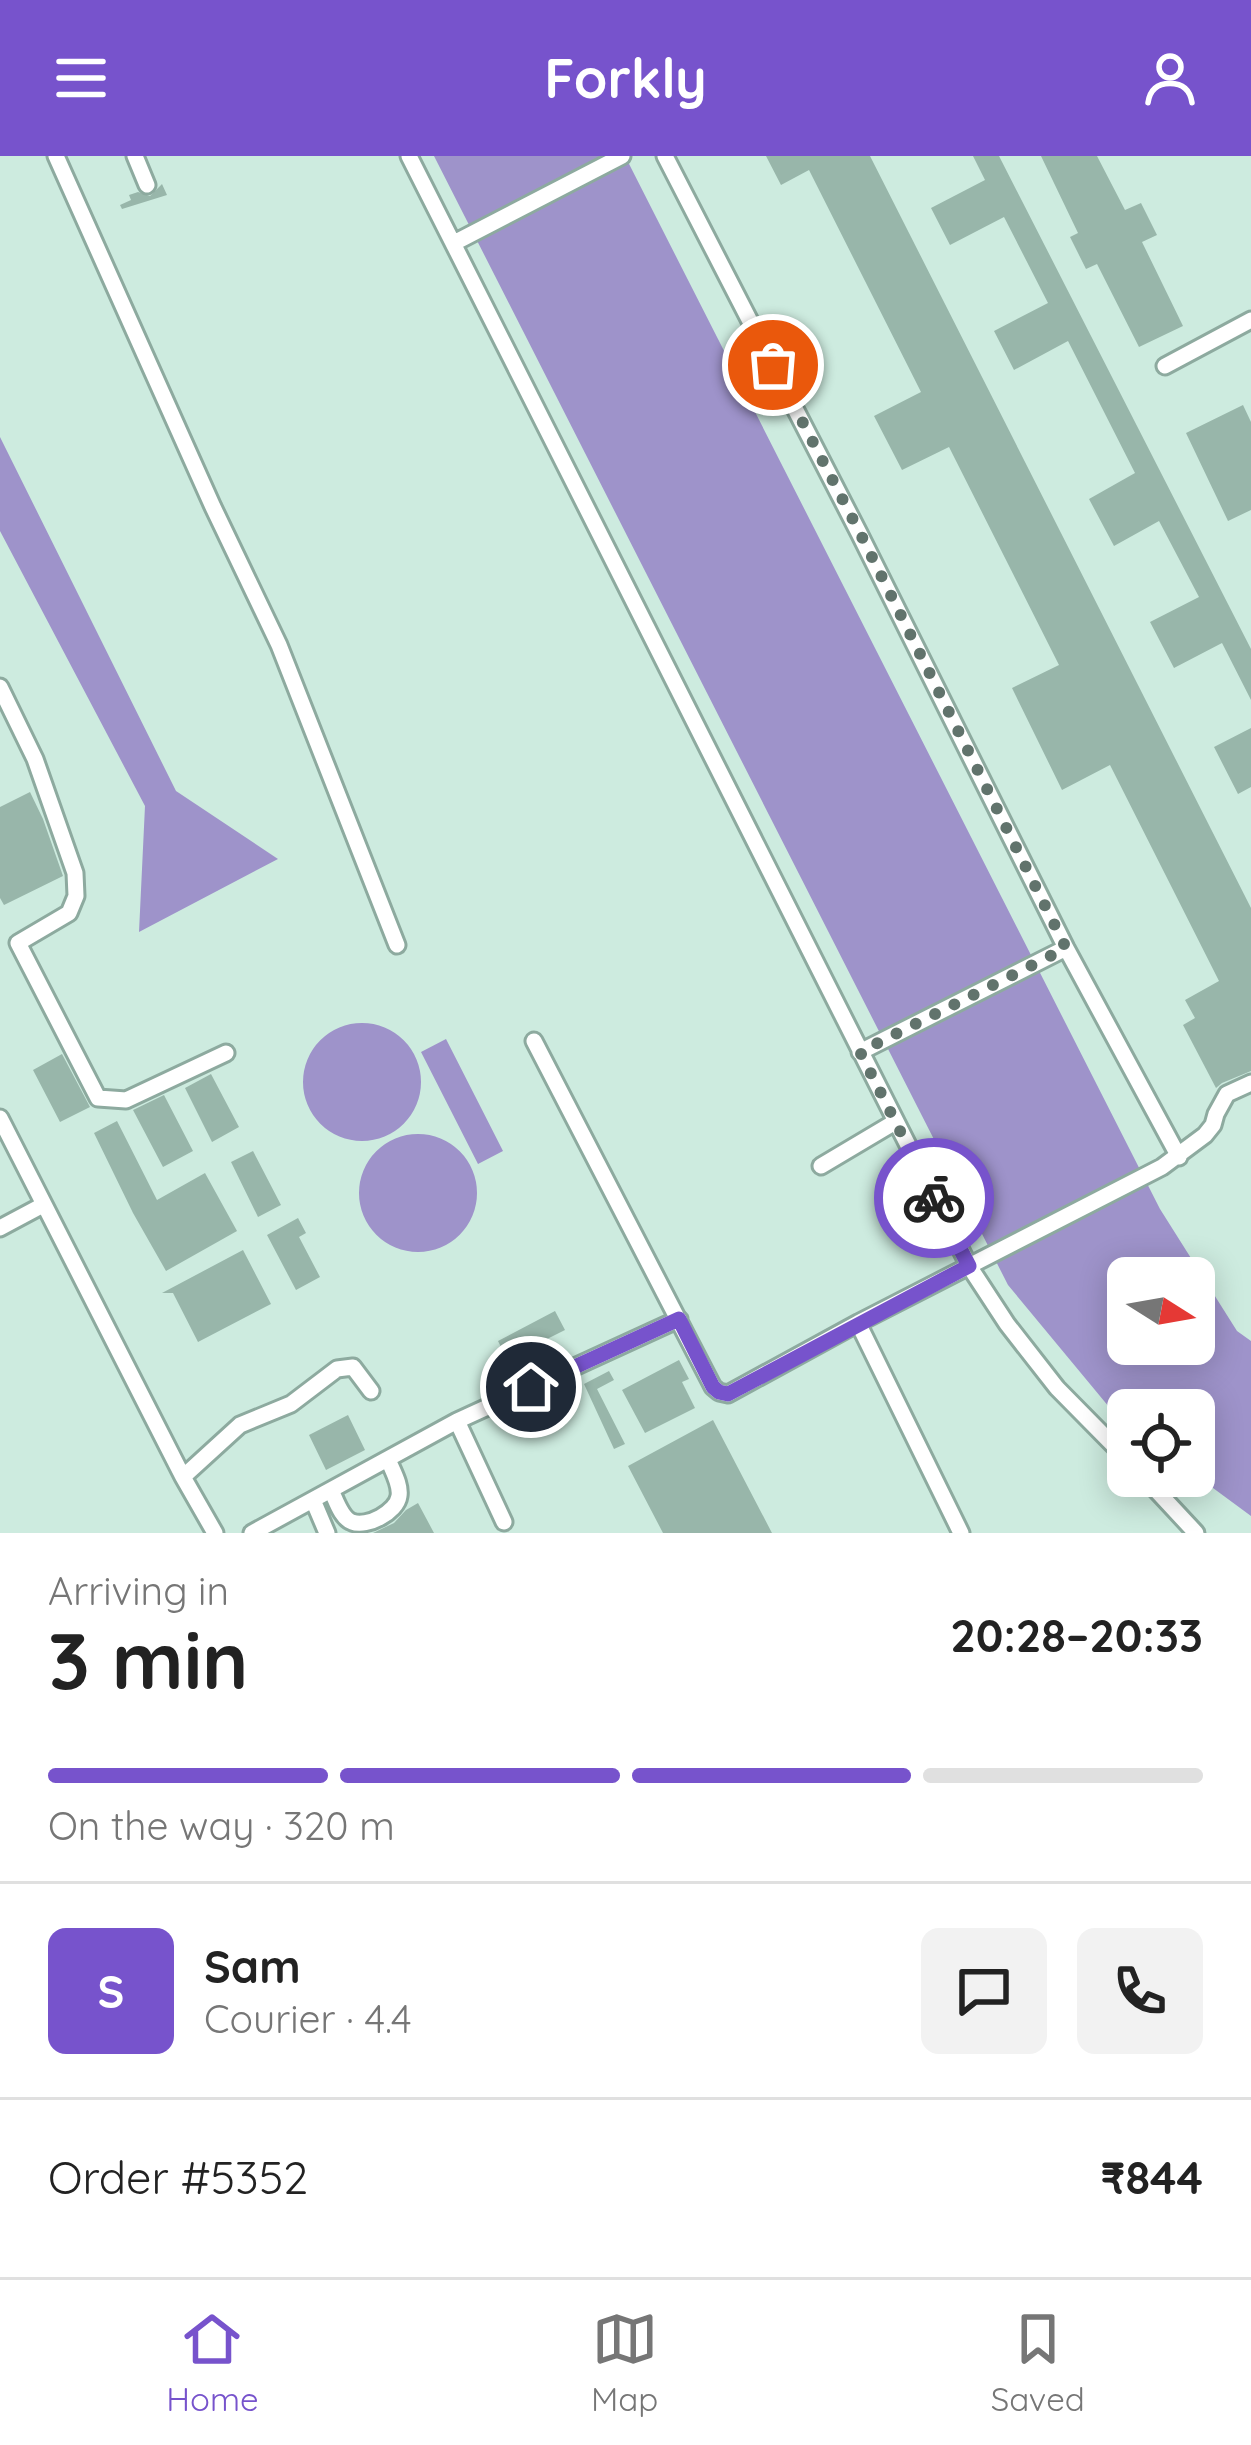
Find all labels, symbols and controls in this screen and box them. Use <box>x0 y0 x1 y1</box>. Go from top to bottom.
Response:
text: Forkly <box>544 44 707 112</box>
icon: menu <box>48 45 114 111</box>
icon: person <box>1137 45 1203 111</box>
pin <box>722 314 824 416</box>
icon: bag <box>740 332 806 398</box>
courier <box>874 1138 994 1258</box>
icon: bike <box>901 1165 967 1231</box>
north arrow <box>1107 1257 1215 1365</box>
map controls <box>1107 1257 1215 1497</box>
pin <box>480 1336 582 1438</box>
icon: home <box>498 1354 564 1420</box>
button: locate <box>1107 1389 1215 1497</box>
text: Arriving in <box>48 1566 229 1615</box>
text: 20:28–20:33 <box>950 1607 1203 1663</box>
text: 3 min <box>48 1611 249 1709</box>
text: On the way · 320 m <box>48 1801 395 1850</box>
button: chat <box>921 1928 1047 2054</box>
button: phone <box>1077 1928 1203 2054</box>
text: Sam <box>204 1938 301 1994</box>
text: S <box>98 1963 124 2019</box>
text: Courier · 4.4 <box>204 1994 412 2043</box>
text: Order #5352 <box>48 2149 308 2205</box>
text: ₹844 <box>1101 2149 1203 2205</box>
tab: Home <box>166 2306 259 2419</box>
tab: Map <box>591 2306 658 2419</box>
tab: Saved <box>991 2306 1085 2419</box>

